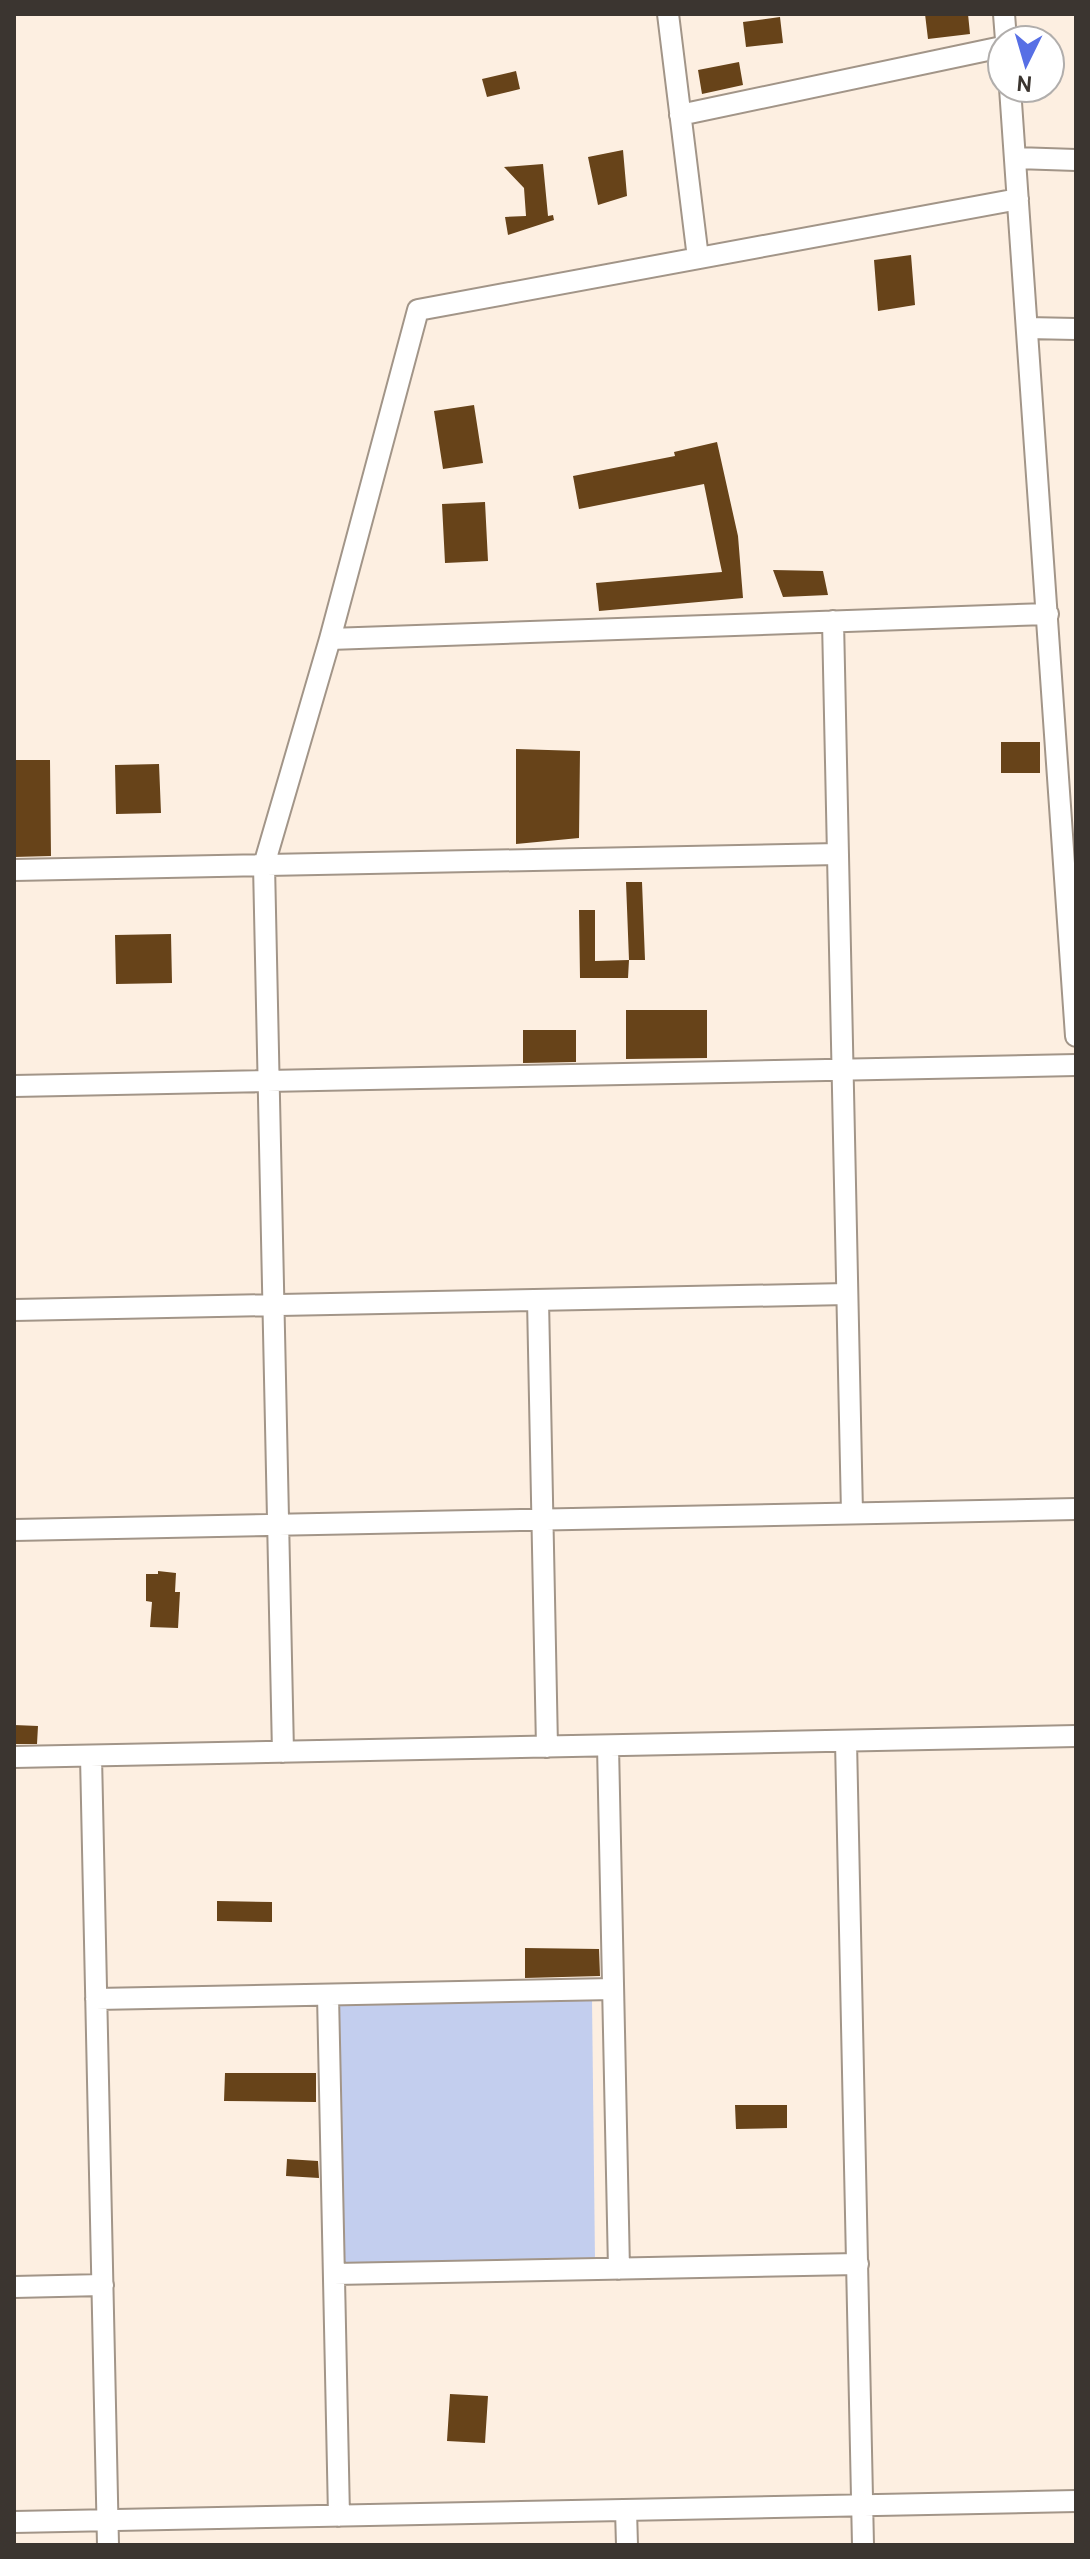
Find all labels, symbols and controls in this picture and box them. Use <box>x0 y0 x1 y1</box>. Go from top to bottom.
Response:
north arrow <box>986 24 1066 104</box>
text: N <box>1015 69 1033 98</box>

